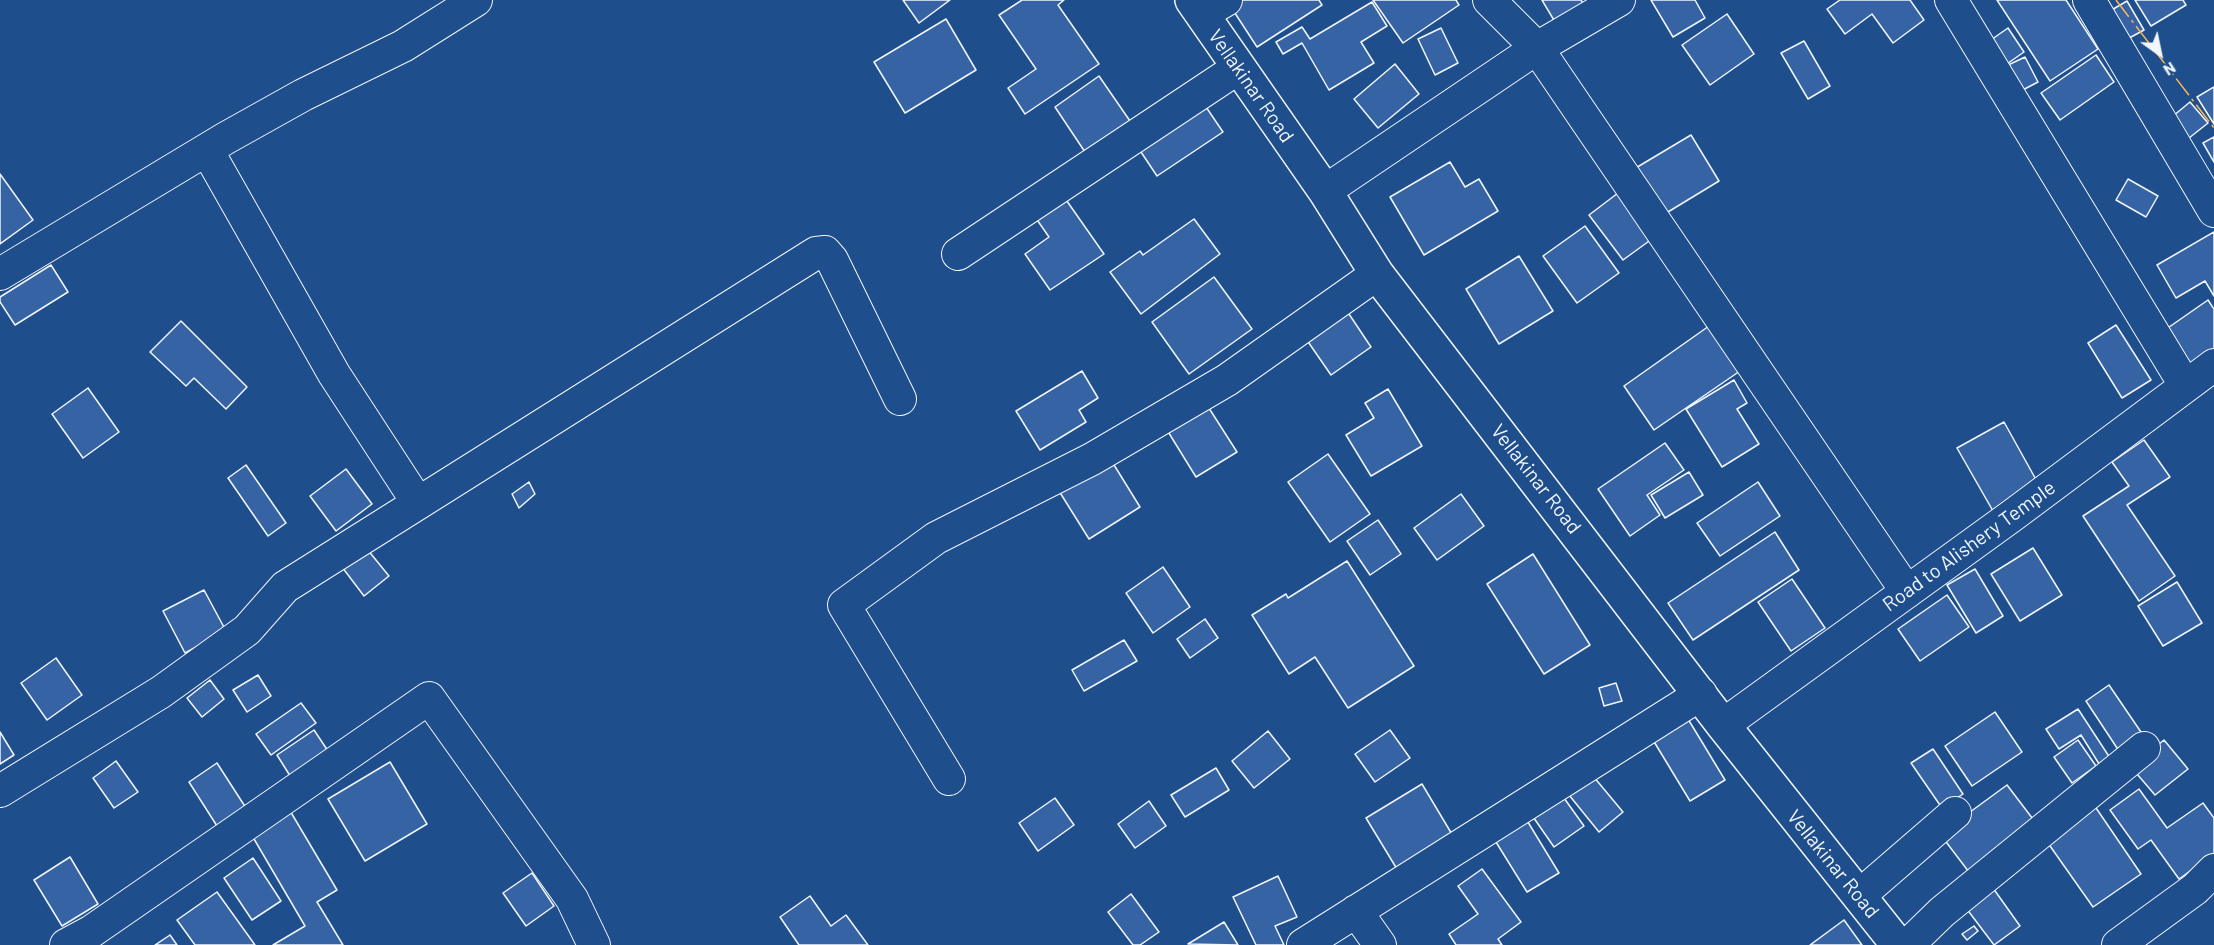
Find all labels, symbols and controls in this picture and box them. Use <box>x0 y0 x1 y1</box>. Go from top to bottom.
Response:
north arrow <box>2130 24 2190 84</box>
street label: Vellakinar Road <box>1203 25 1299 147</box>
text: N <box>2160 59 2180 80</box>
street label: Vellakinar Road <box>1486 419 1586 539</box>
street label: Road to Alishery Temple <box>1878 475 2060 617</box>
street label: Vellakinar Road <box>1782 805 1884 923</box>

